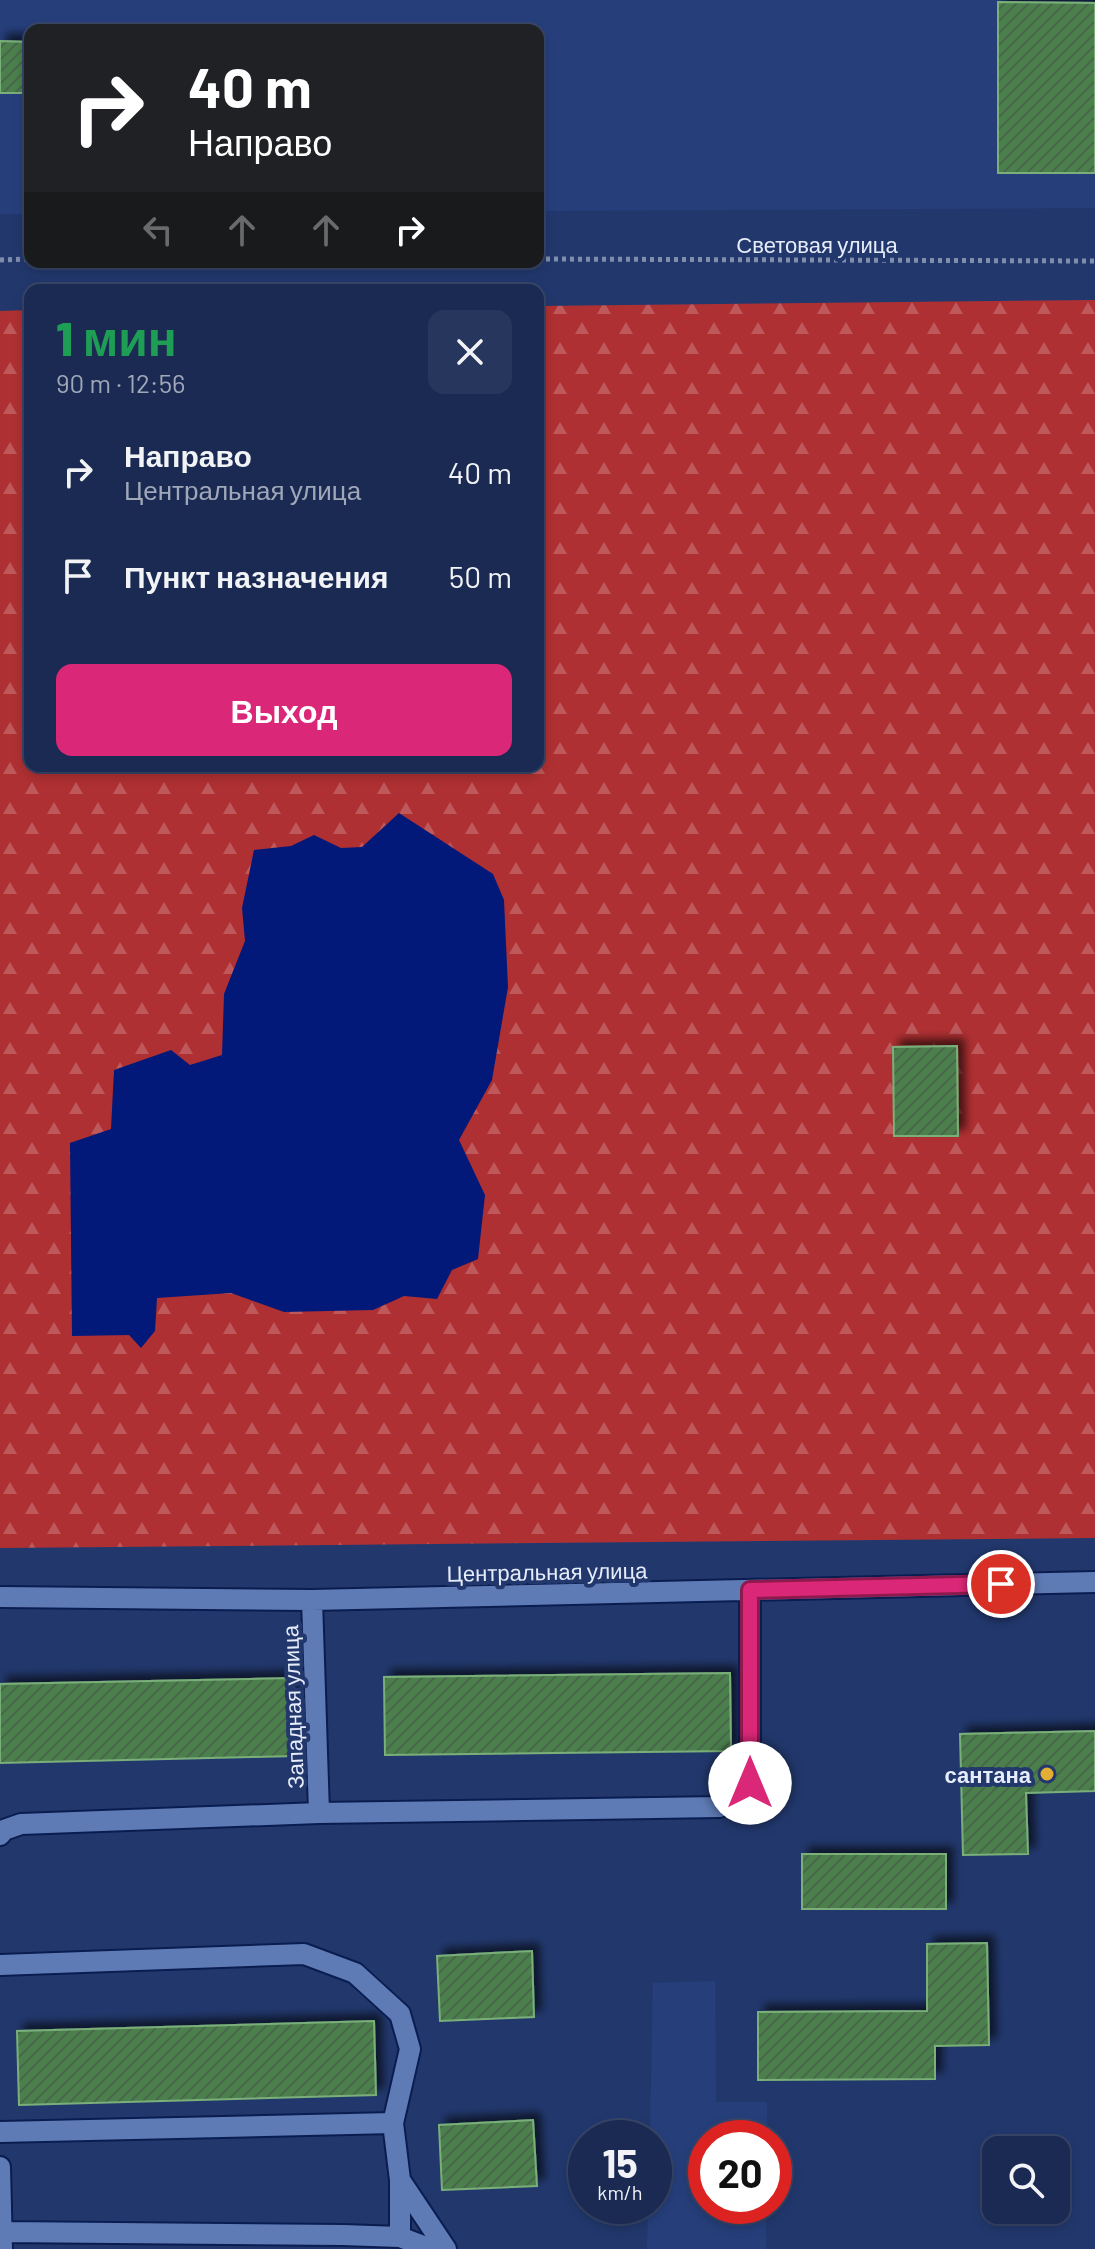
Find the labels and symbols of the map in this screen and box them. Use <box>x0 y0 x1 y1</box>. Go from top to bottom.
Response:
street label: Световая улица <box>736 231 898 258</box>
pin <box>967 1550 1035 1618</box>
street label: Центральная улица <box>446 1556 648 1587</box>
street label: Западная улица <box>276 1624 309 1789</box>
position arrow <box>708 1741 792 1825</box>
place label: сантана <box>944 1761 1032 1787</box>
marker: сантана <box>1038 1765 1056 1783</box>
speed limit sign: 20 <box>688 2120 792 2224</box>

